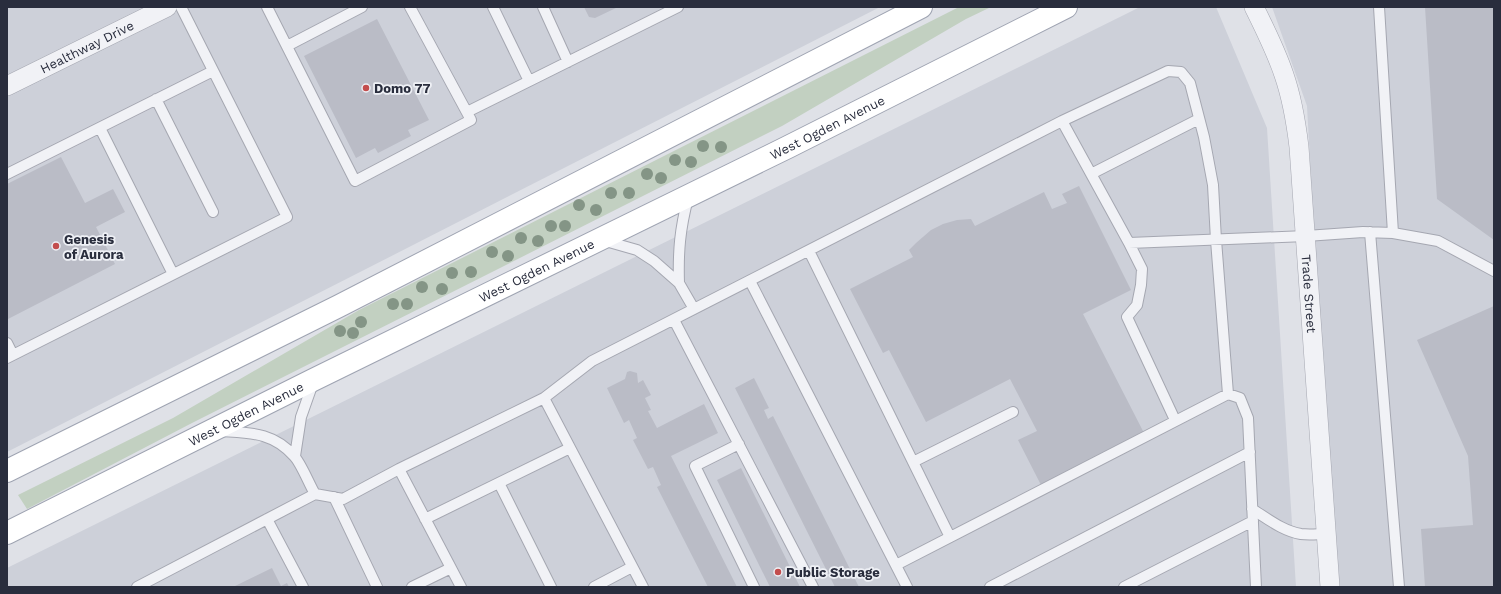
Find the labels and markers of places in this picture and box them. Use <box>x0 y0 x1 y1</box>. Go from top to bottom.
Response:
place label: Domo 77 <box>374 81 430 96</box>
marker: Domo 77 <box>361 83 371 93</box>
place label: Genesis of Aurora <box>64 232 124 262</box>
marker: Genesis of Aurora <box>51 241 61 251</box>
place label: Public Storage <box>786 565 880 580</box>
marker: Public Storage <box>773 567 783 577</box>

